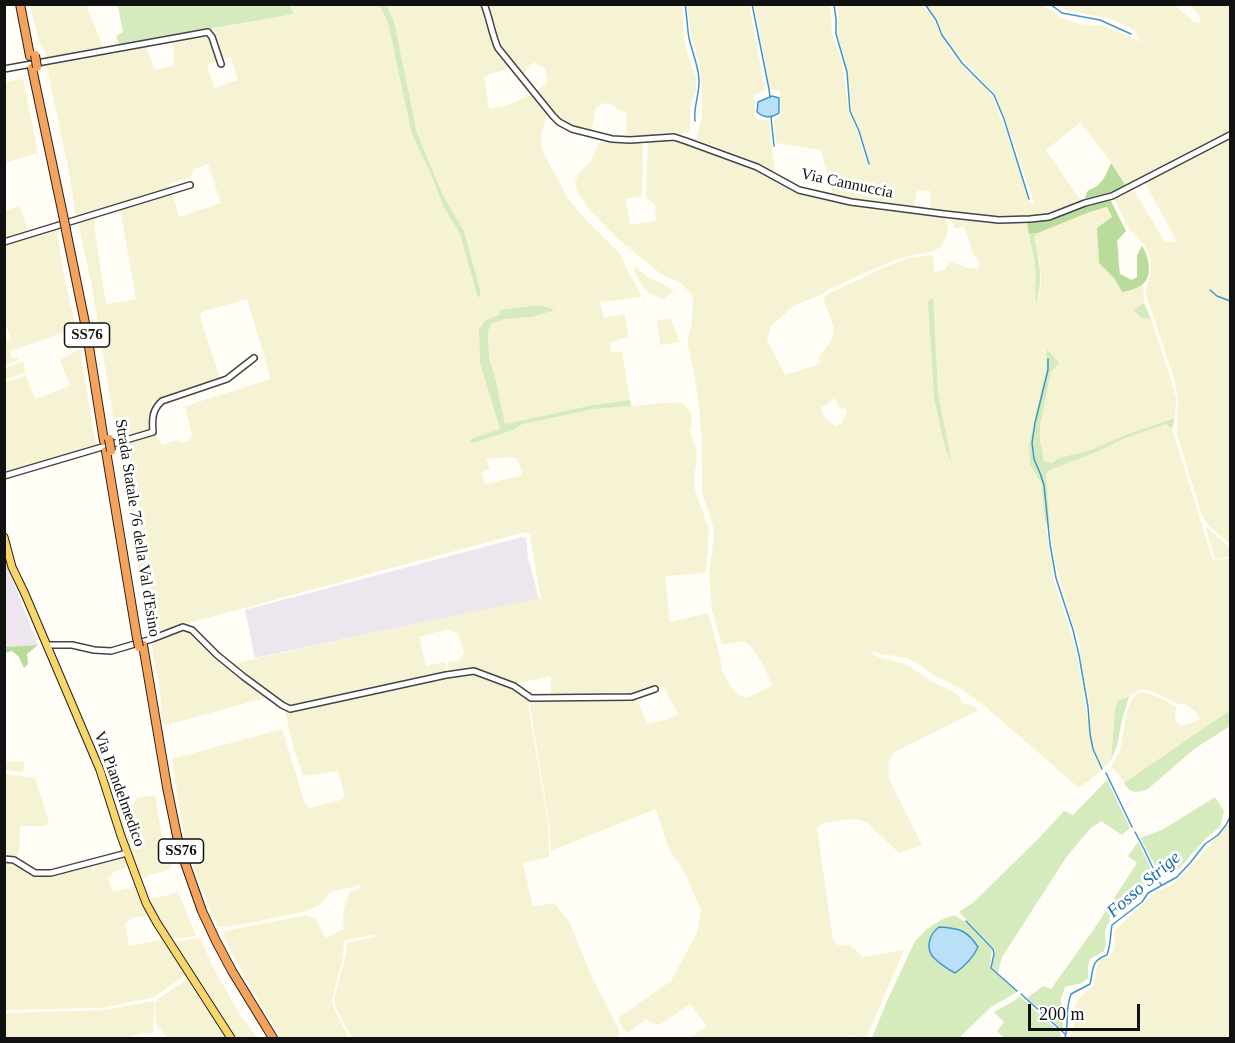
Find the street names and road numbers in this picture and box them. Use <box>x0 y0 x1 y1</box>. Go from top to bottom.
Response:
street label: Via Cannuccia <box>799 165 895 203</box>
road number: SS76 <box>64 323 110 347</box>
street label: Strada Statale 76 della Val d'Esino <box>110 418 164 638</box>
street label: Via Piandelmedico <box>89 729 149 849</box>
road number: SS76 <box>158 839 204 863</box>

